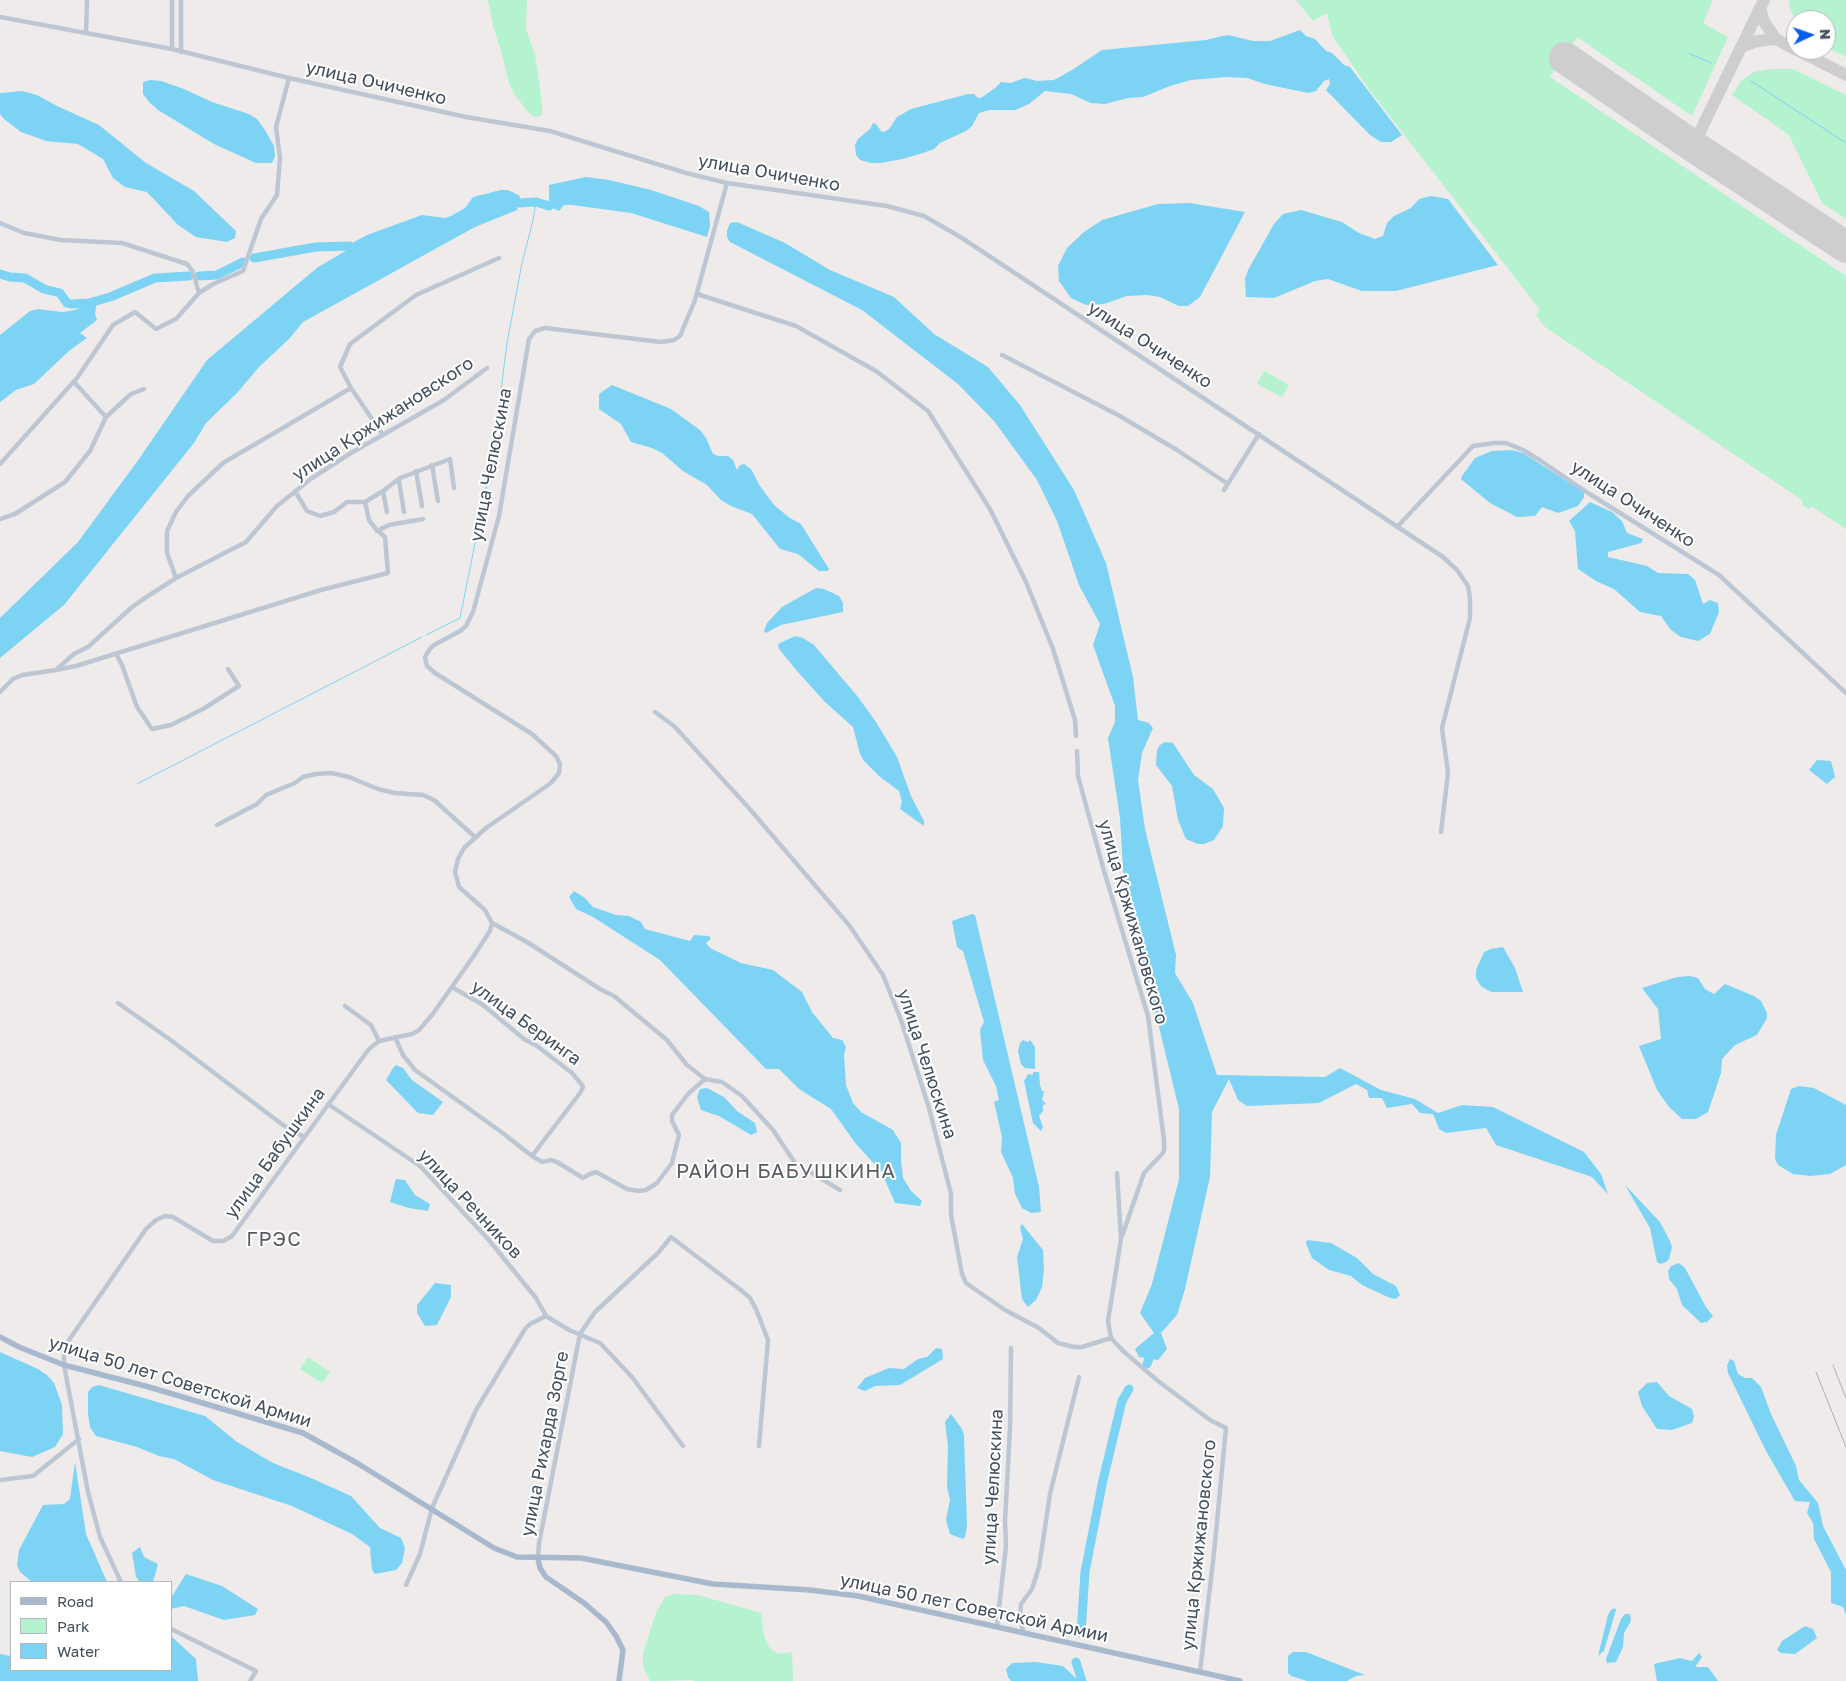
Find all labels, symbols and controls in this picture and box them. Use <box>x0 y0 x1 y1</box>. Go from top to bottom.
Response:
north arrow <box>1786 10 1836 60</box>
text: N <box>1817 28 1834 40</box>
street label: улица Очиченко <box>304 56 448 110</box>
street label: улица Очиченко <box>696 150 842 196</box>
street label: улица Очиченко <box>1084 297 1216 393</box>
street label: улица Кржижановского <box>288 352 478 486</box>
street label: улица Челюскина <box>465 386 517 544</box>
street label: улица Очиченко <box>1567 456 1699 552</box>
street label: улица Кржижановского <box>1093 817 1173 1027</box>
street label: улица Беринга <box>467 976 585 1070</box>
street label: улица Челюскина <box>893 986 961 1142</box>
street label: улица Бабушкина <box>220 1083 330 1223</box>
street label: улица Речников <box>414 1145 526 1263</box>
district label: РАЙОН БАБУШКИНА <box>674 1160 898 1184</box>
district label: ГРЭС <box>246 1228 302 1252</box>
street label: улица 50 лет Советской Армии <box>46 1332 314 1432</box>
street label: улица Рихарда Зорге <box>516 1349 574 1539</box>
street label: улица Челюскина <box>978 1408 1008 1566</box>
street label: улица Кржижановского <box>1177 1439 1221 1651</box>
street label: улица 50 лет Советской Армии <box>838 1569 1110 1647</box>
legend <box>10 1581 172 1671</box>
text: Road <box>57 1592 94 1610</box>
text: Park <box>57 1617 89 1635</box>
text: Water <box>57 1642 100 1660</box>

